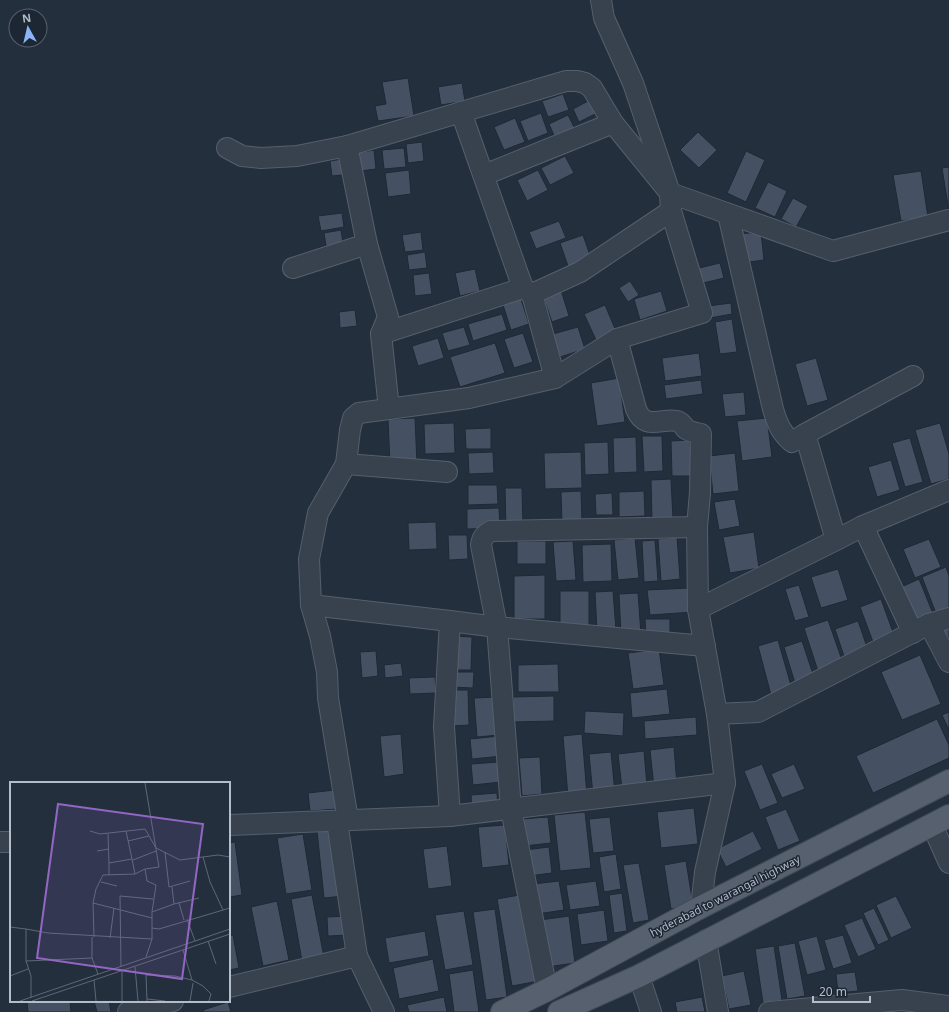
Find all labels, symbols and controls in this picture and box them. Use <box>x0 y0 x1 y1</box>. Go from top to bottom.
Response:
north arrow <box>8 8 48 48</box>
text: N <box>21 10 32 26</box>
inset map <box>10 782 230 1002</box>
street label: hyderabad to warangal highway <box>647 851 803 940</box>
scale bar <box>813 978 870 1004</box>
text: 20 m <box>819 983 847 1000</box>

